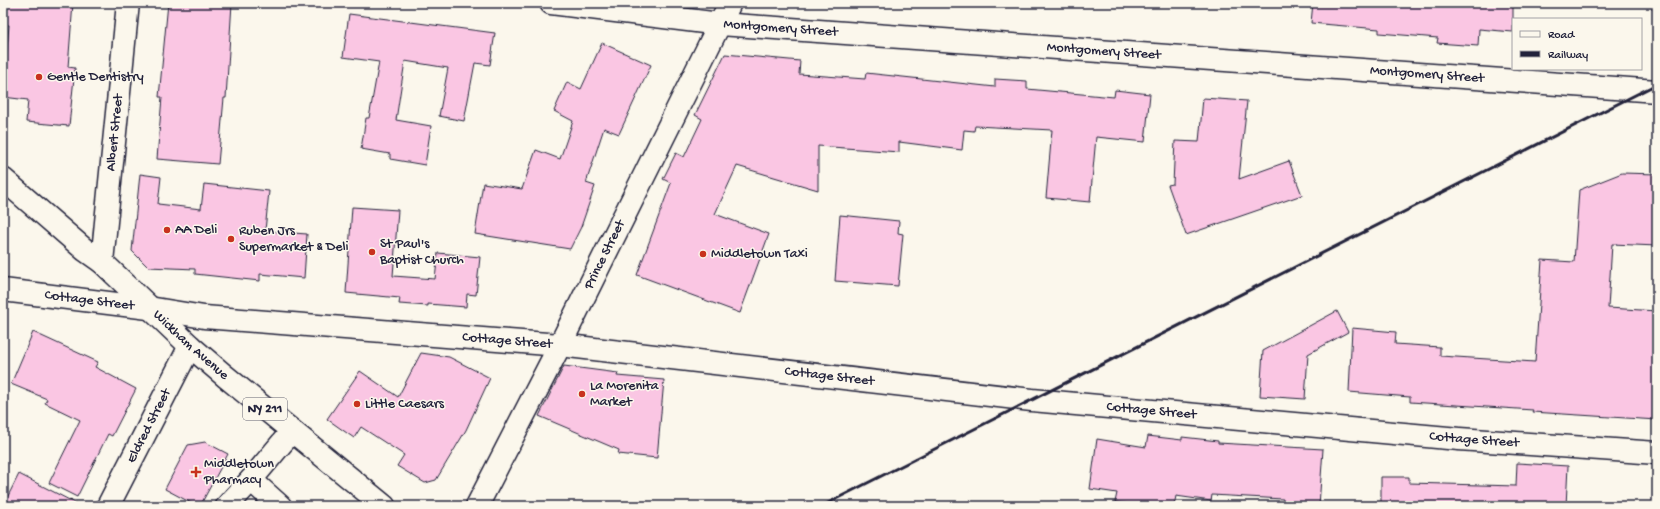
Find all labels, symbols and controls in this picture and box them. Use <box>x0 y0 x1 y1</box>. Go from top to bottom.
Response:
street label: Montgomery Street <box>723 16 839 41</box>
legend <box>1512 18 1642 70</box>
text: Road <box>1548 29 1575 43</box>
street label: Montgomery Street <box>1046 39 1163 64</box>
text: Railway <box>1548 49 1588 63</box>
street label: Montgomery Street <box>1369 62 1486 87</box>
place label: Gentle Dentistry <box>47 69 144 86</box>
marker: Gentle Dentistry <box>34 72 44 82</box>
street label: Albert Street <box>103 92 127 172</box>
street label: Prince Street <box>580 216 630 293</box>
place label: AA Deli <box>175 222 217 239</box>
place label: Ruben Jrs Supermarket & Deli <box>239 223 349 256</box>
marker: AA Deli <box>162 225 172 235</box>
marker: Ruben Jrs Supermarket & Deli <box>226 234 236 244</box>
place label: St Paul's Baptist Church <box>379 236 464 269</box>
place label: Middletown Taxi <box>711 246 808 263</box>
marker: St Paul's Baptist Church <box>367 247 377 257</box>
marker: Middletown Taxi <box>698 249 708 259</box>
street label: Cottage Street <box>44 287 136 315</box>
street label: Wickham Avenue <box>149 307 233 384</box>
street label: Cottage Street <box>462 329 554 353</box>
street label: Cottage Street <box>784 363 876 390</box>
place label: La Morenita Market <box>590 378 660 411</box>
street label: Eldred Street <box>123 385 176 466</box>
marker: La Morenita Market <box>577 389 587 399</box>
place label: Little Caesars <box>365 396 445 413</box>
road number: NY 211 <box>243 398 287 420</box>
street label: Cottage Street <box>1106 398 1198 424</box>
marker: Little Caesars <box>352 399 362 409</box>
street label: Cottage Street <box>1428 428 1521 452</box>
place label: Middletown Pharmacy <box>203 456 274 489</box>
marker: Middletown Pharmacy <box>191 467 201 477</box>

